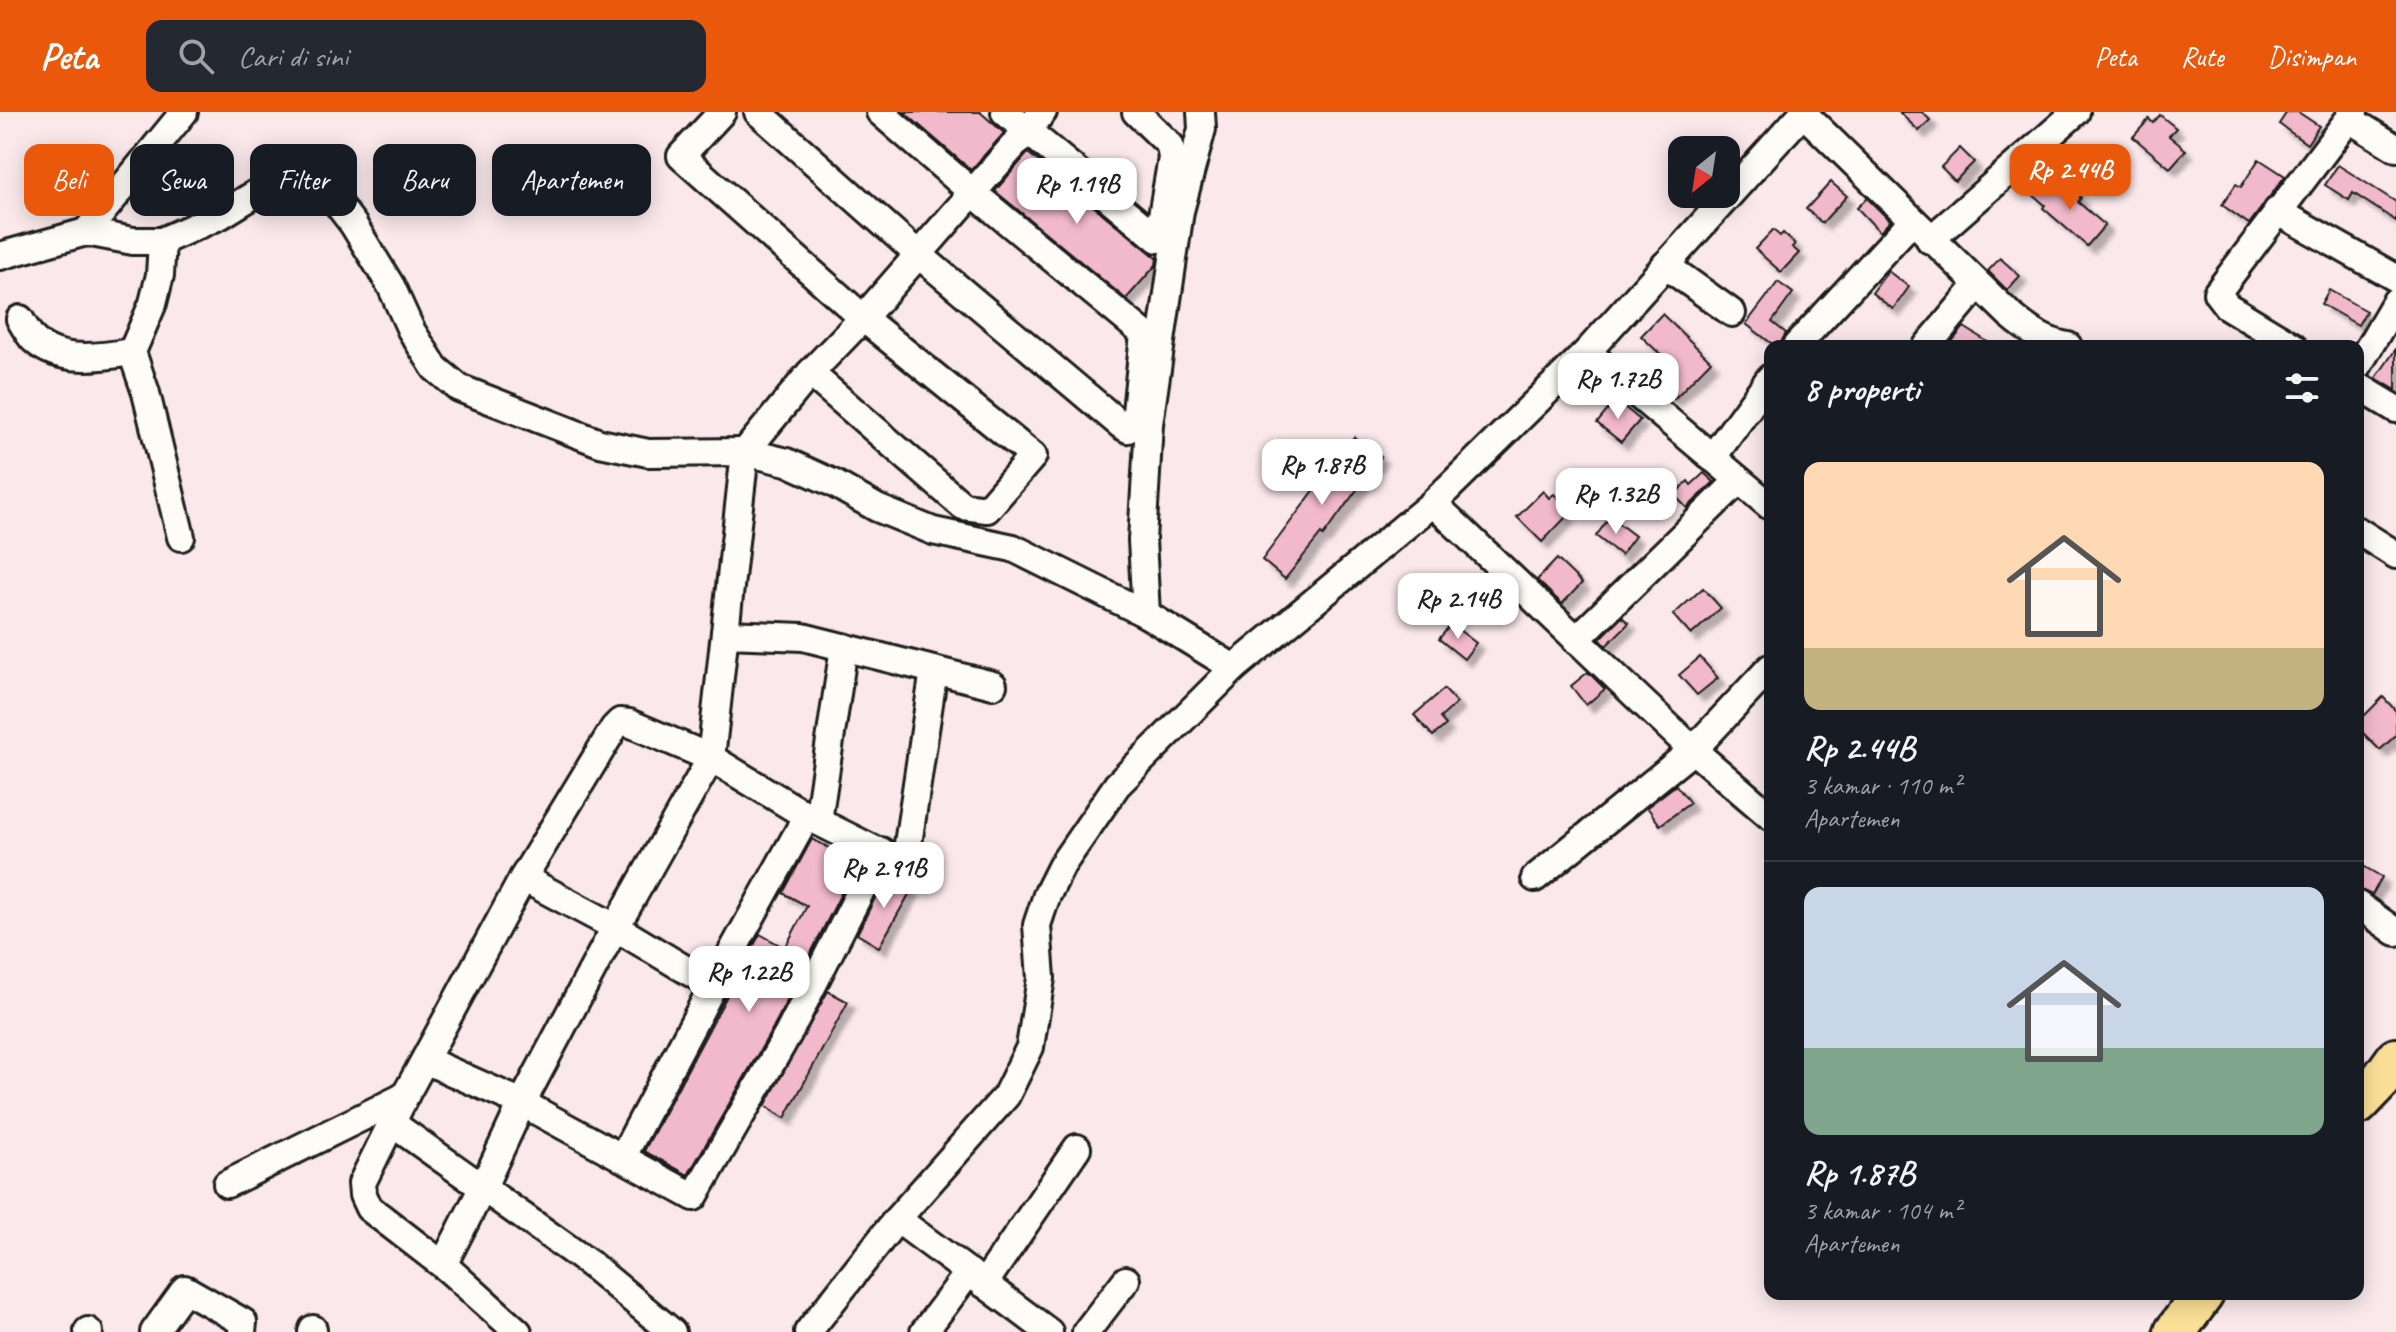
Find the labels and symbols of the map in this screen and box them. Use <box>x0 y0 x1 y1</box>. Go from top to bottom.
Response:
north arrow <box>1668 136 1740 208</box>
pin: Rp 2.44B <box>1987 144 2153 212</box>
pin: Rp 1.19B <box>994 158 1160 226</box>
pin: Rp 1.72B <box>1535 353 1701 421</box>
pin: Rp 1.87B <box>1239 439 1405 507</box>
pin: Rp 1.32B <box>1533 468 1699 536</box>
pin: Rp 2.14B <box>1375 573 1541 641</box>
pin: Rp 2.91B <box>801 842 967 910</box>
pin: Rp 1.22B <box>666 946 832 1014</box>

